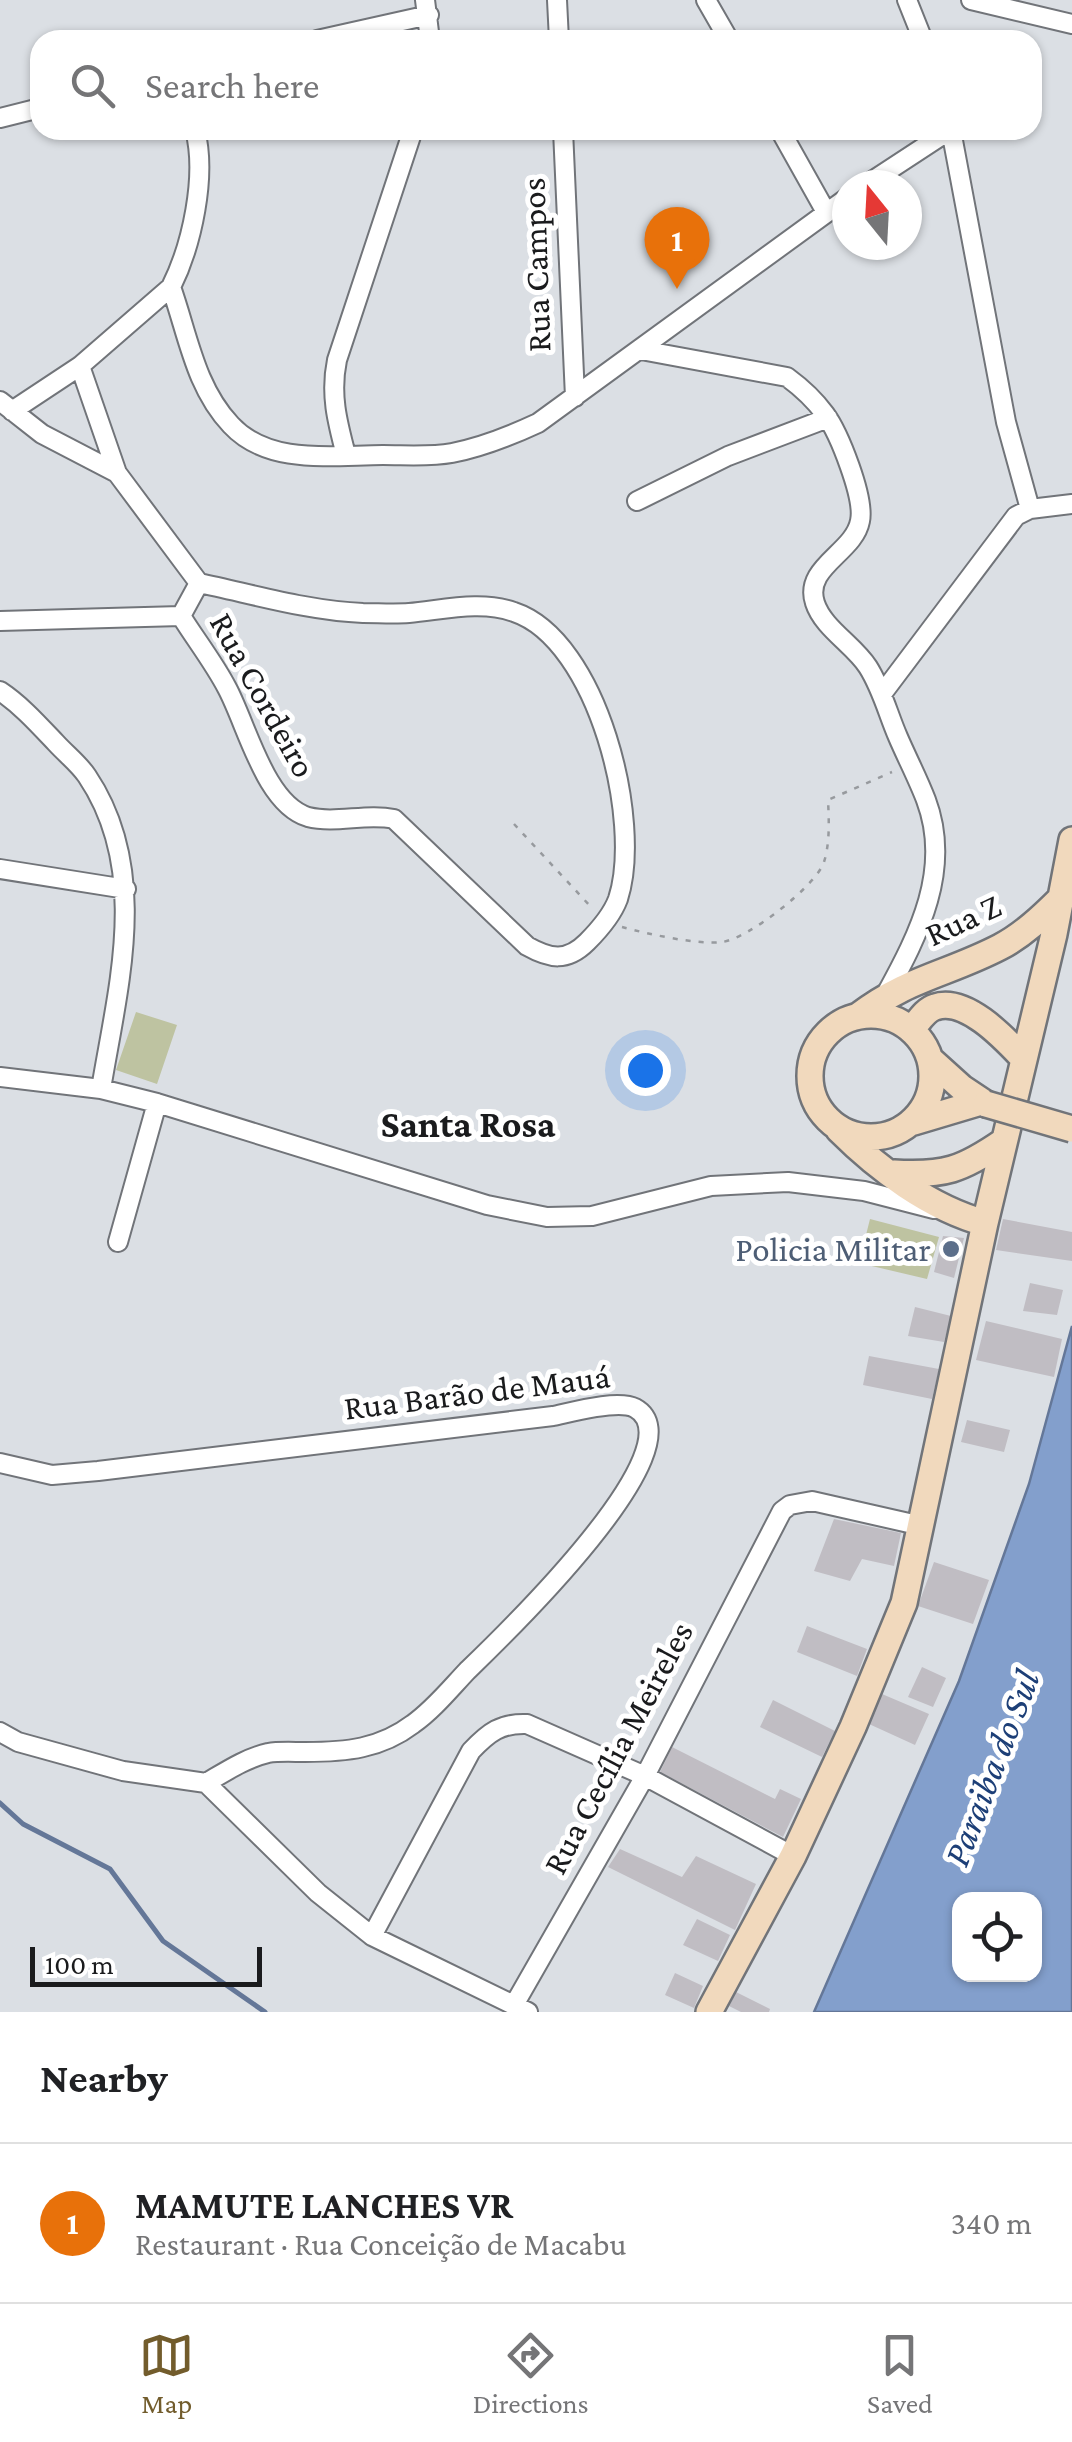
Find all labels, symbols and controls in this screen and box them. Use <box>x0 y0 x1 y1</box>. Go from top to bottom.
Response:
search box <box>30 30 1042 140</box>
icon: search <box>65 58 120 113</box>
text: Search here <box>145 64 319 106</box>
north arrow <box>832 170 922 260</box>
street label: Rua Campos <box>513 177 559 353</box>
pin: 1 <box>644 206 710 289</box>
street label: Rua Cordeiro <box>202 606 324 784</box>
street label: Rua Z <box>919 886 1007 954</box>
your location <box>620 1045 671 1096</box>
district label: Santa Rosa <box>381 1103 556 1145</box>
place label: Policia Militar <box>735 1230 931 1269</box>
marker: Policia Militar <box>940 1238 962 1260</box>
street label: Rua Barão de Mauá <box>342 1356 612 1428</box>
street label: Rua Cecília Meireles <box>535 1615 701 1881</box>
water label: Paraiba do Sul <box>935 1664 1048 1872</box>
map controls <box>952 1892 1042 1982</box>
button: locate <box>952 1892 1042 1982</box>
scale bar <box>30 1942 262 1986</box>
text: 100 m <box>45 1949 114 1980</box>
text: Nearby <box>40 2054 168 2101</box>
text: MAMUTE LANCHES VR <box>135 2184 513 2226</box>
text: 1 <box>67 2205 78 2241</box>
text: 340 m <box>951 2205 1032 2241</box>
text: Restaurant · Rua Conceição de Macabu <box>135 2226 626 2262</box>
tab: Map <box>139 2328 194 2419</box>
tab: Directions <box>473 2328 589 2419</box>
tab: Saved <box>867 2328 933 2419</box>

